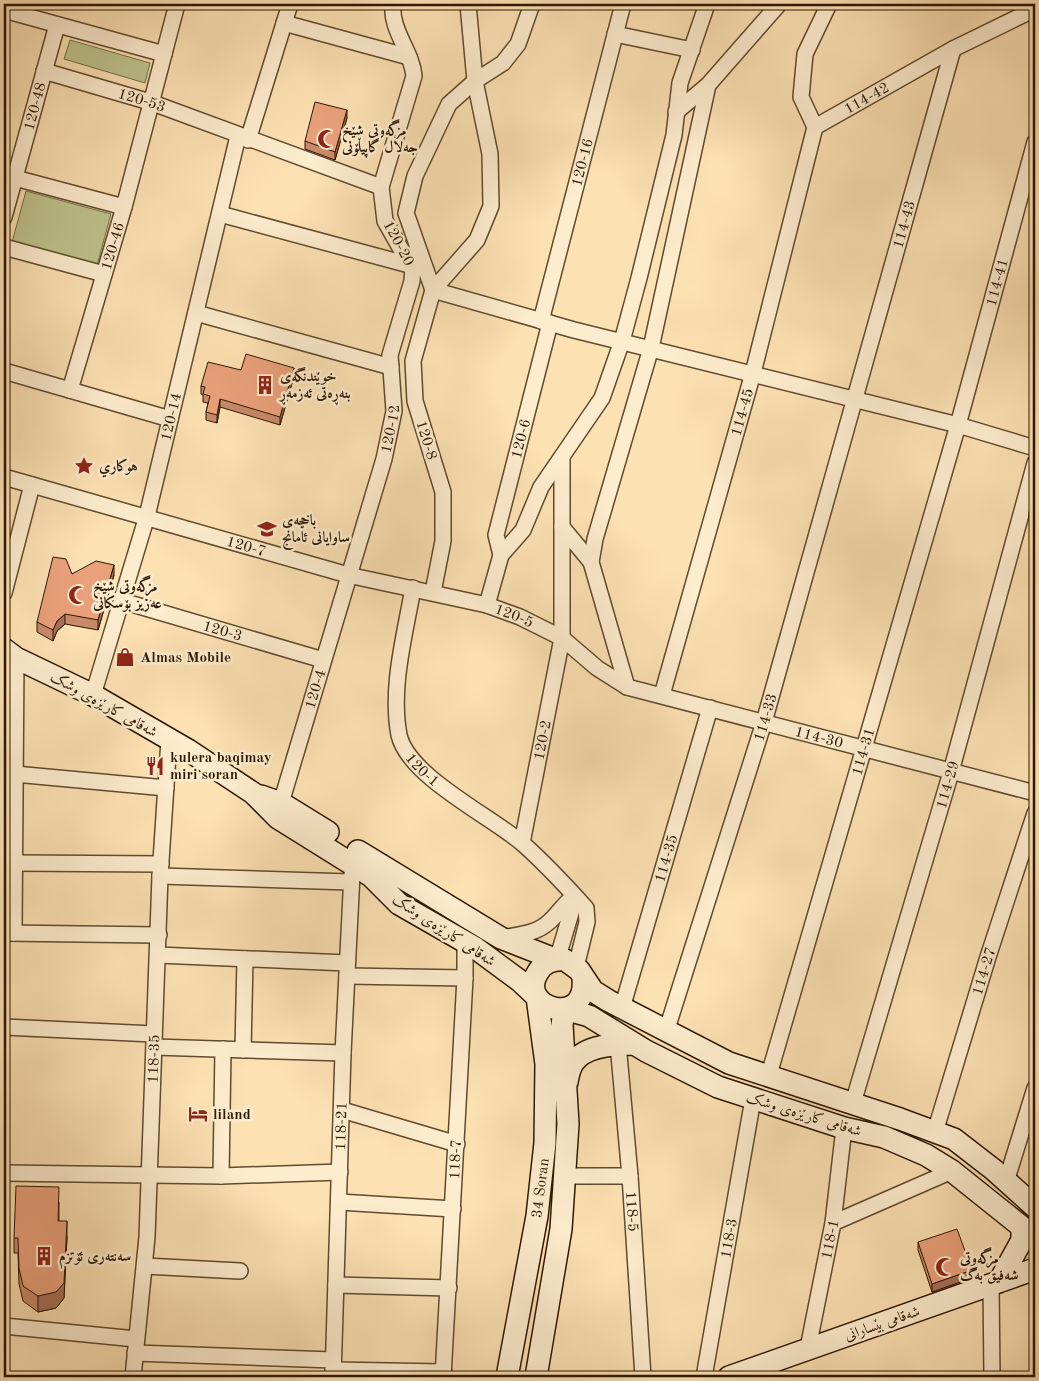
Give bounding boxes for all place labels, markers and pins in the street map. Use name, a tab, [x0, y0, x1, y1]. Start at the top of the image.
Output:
place label: مزگەوتی شێخ جەلال گاپیڵۆنی	[341, 119, 418, 158]
mosque icon: مزگەوتی شێخ جەلال گاپیڵۆنی	[316, 128, 338, 150]
place label: خوێندنگەی بنەڕەتی ئەزمەڕ	[278, 366, 351, 406]
building icon: خوێندنگەی بنەڕەتی ئەزمەڕ	[254, 374, 276, 396]
place icon: هوكاري	[73, 455, 95, 477]
place label: هوكاري	[99, 458, 138, 478]
place label: باخچەی ساوایانی ئامانج	[282, 513, 350, 550]
school or university icon: باخچەی ساوایانی ئامانج	[256, 518, 278, 540]
place label: مزگەوتی شێخ عەزیز بۆسکانی	[92, 575, 162, 612]
mosque icon: مزگەوتی شێخ عەزیز بۆسکانی	[67, 584, 89, 606]
shop icon: Almas Mobile	[114, 646, 136, 668]
place label: Almas Mobile	[140, 651, 231, 666]
place label: kulera baqimay miri soran	[170, 751, 272, 783]
restaurant icon: kulera baqimay miri soran	[144, 755, 166, 777]
hotel icon: liland	[187, 1103, 209, 1125]
place label: liland	[213, 1108, 251, 1123]
building icon: سەنتەری ئۆتزم	[33, 1245, 55, 1267]
place label: مزگەوتی شەفیق بەگ	[959, 1247, 1019, 1284]
place label: سەنتەری ئۆتزم	[59, 1250, 131, 1269]
mosque icon: مزگەوتی شەفیق بەگ	[934, 1256, 956, 1278]

